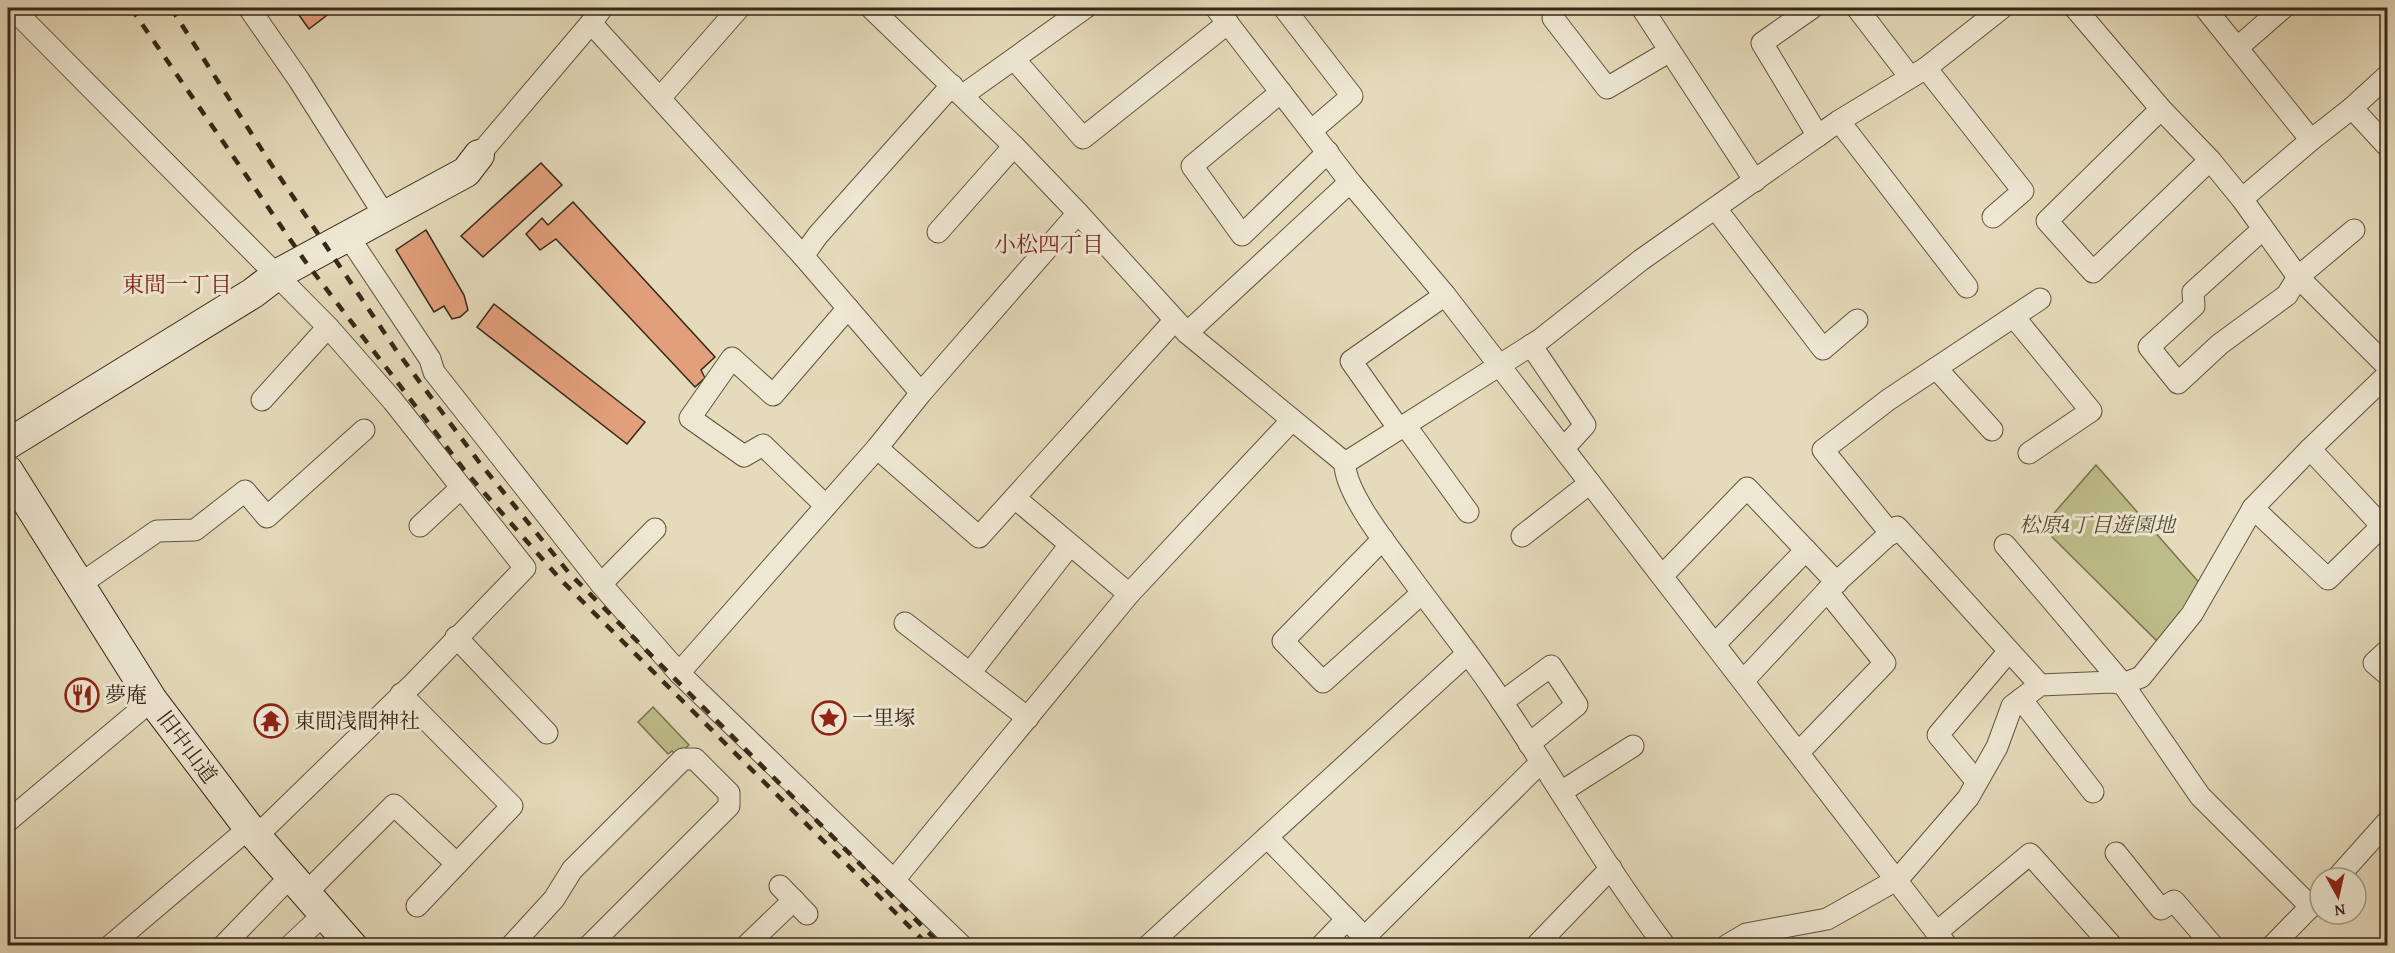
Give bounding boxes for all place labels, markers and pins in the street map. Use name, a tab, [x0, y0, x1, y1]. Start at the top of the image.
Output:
restaurant icon: 夢庵	[64, 677, 100, 713]
place label: 夢庵	[105, 679, 147, 710]
place icon: 一里塚	[811, 700, 847, 736]
place label: 一里塚	[852, 702, 915, 733]
temple icon: 東間浅間神社	[253, 703, 289, 739]
place label: 東間浅間神社	[294, 705, 420, 736]

